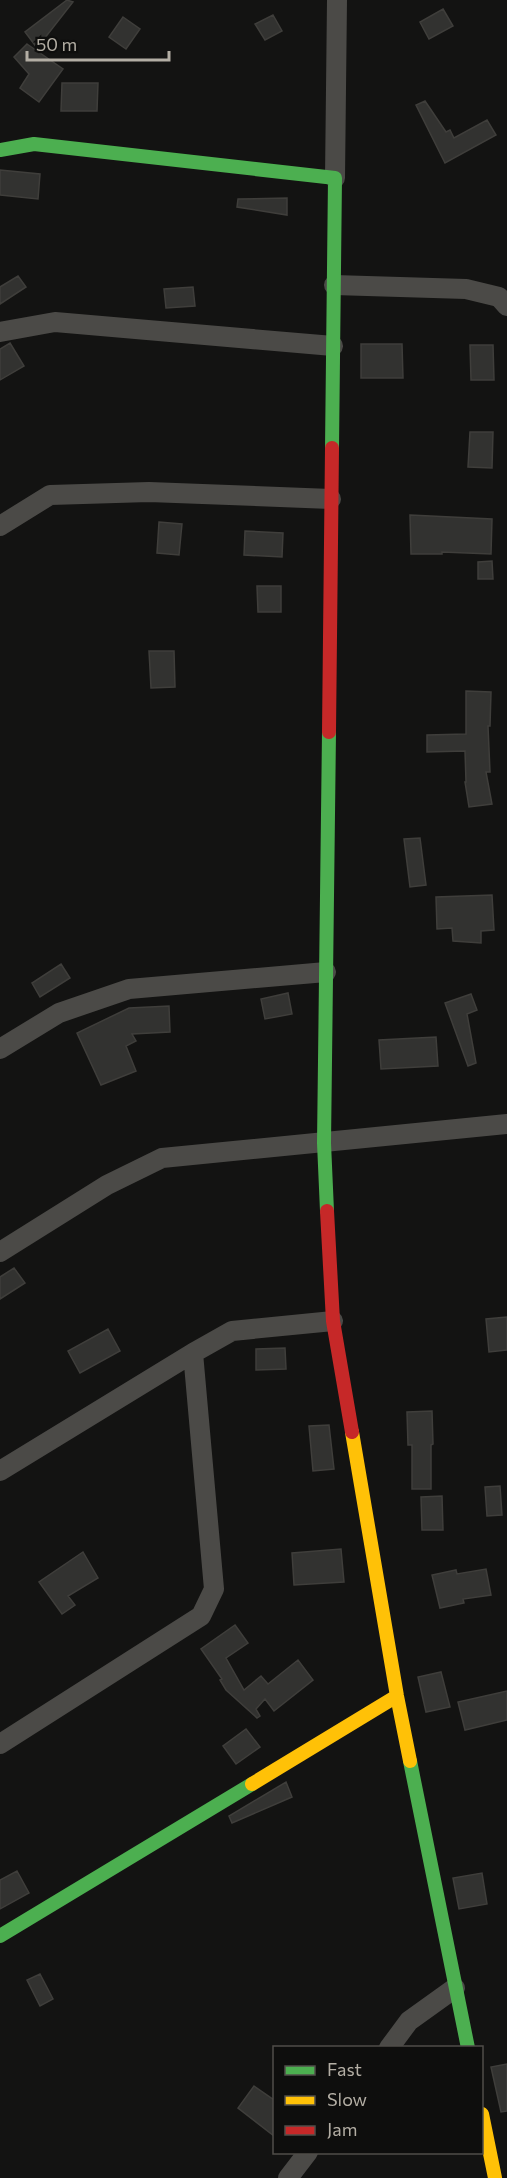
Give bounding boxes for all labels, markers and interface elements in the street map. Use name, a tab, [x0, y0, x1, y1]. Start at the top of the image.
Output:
scale bar	[27, 24, 170, 62]
text: 50 m	[36, 33, 77, 55]
legend	[273, 2046, 483, 2154]
text: Fast	[327, 2058, 362, 2080]
text: Slow	[327, 2088, 367, 2110]
text: Jam	[327, 2118, 357, 2140]

